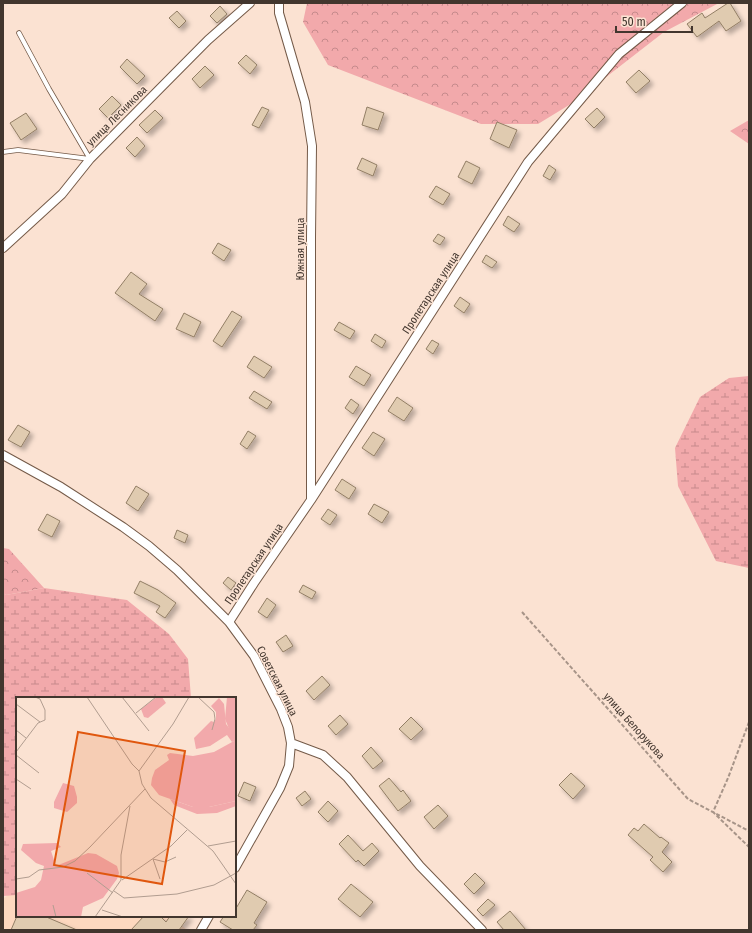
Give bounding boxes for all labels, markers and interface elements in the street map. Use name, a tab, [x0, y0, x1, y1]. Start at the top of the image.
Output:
scale bar	[616, 8, 692, 34]
text: 50 m	[622, 15, 646, 29]
street label: улица Лесникова	[84, 83, 150, 149]
street label: Южная улица	[294, 218, 307, 280]
street label: Пролетарская улица	[400, 250, 462, 336]
street label: Пролетарская улица	[222, 521, 286, 607]
street label: Советская улица	[254, 644, 300, 718]
street label: улица Белорукова	[601, 690, 667, 762]
inset map	[16, 697, 236, 917]

